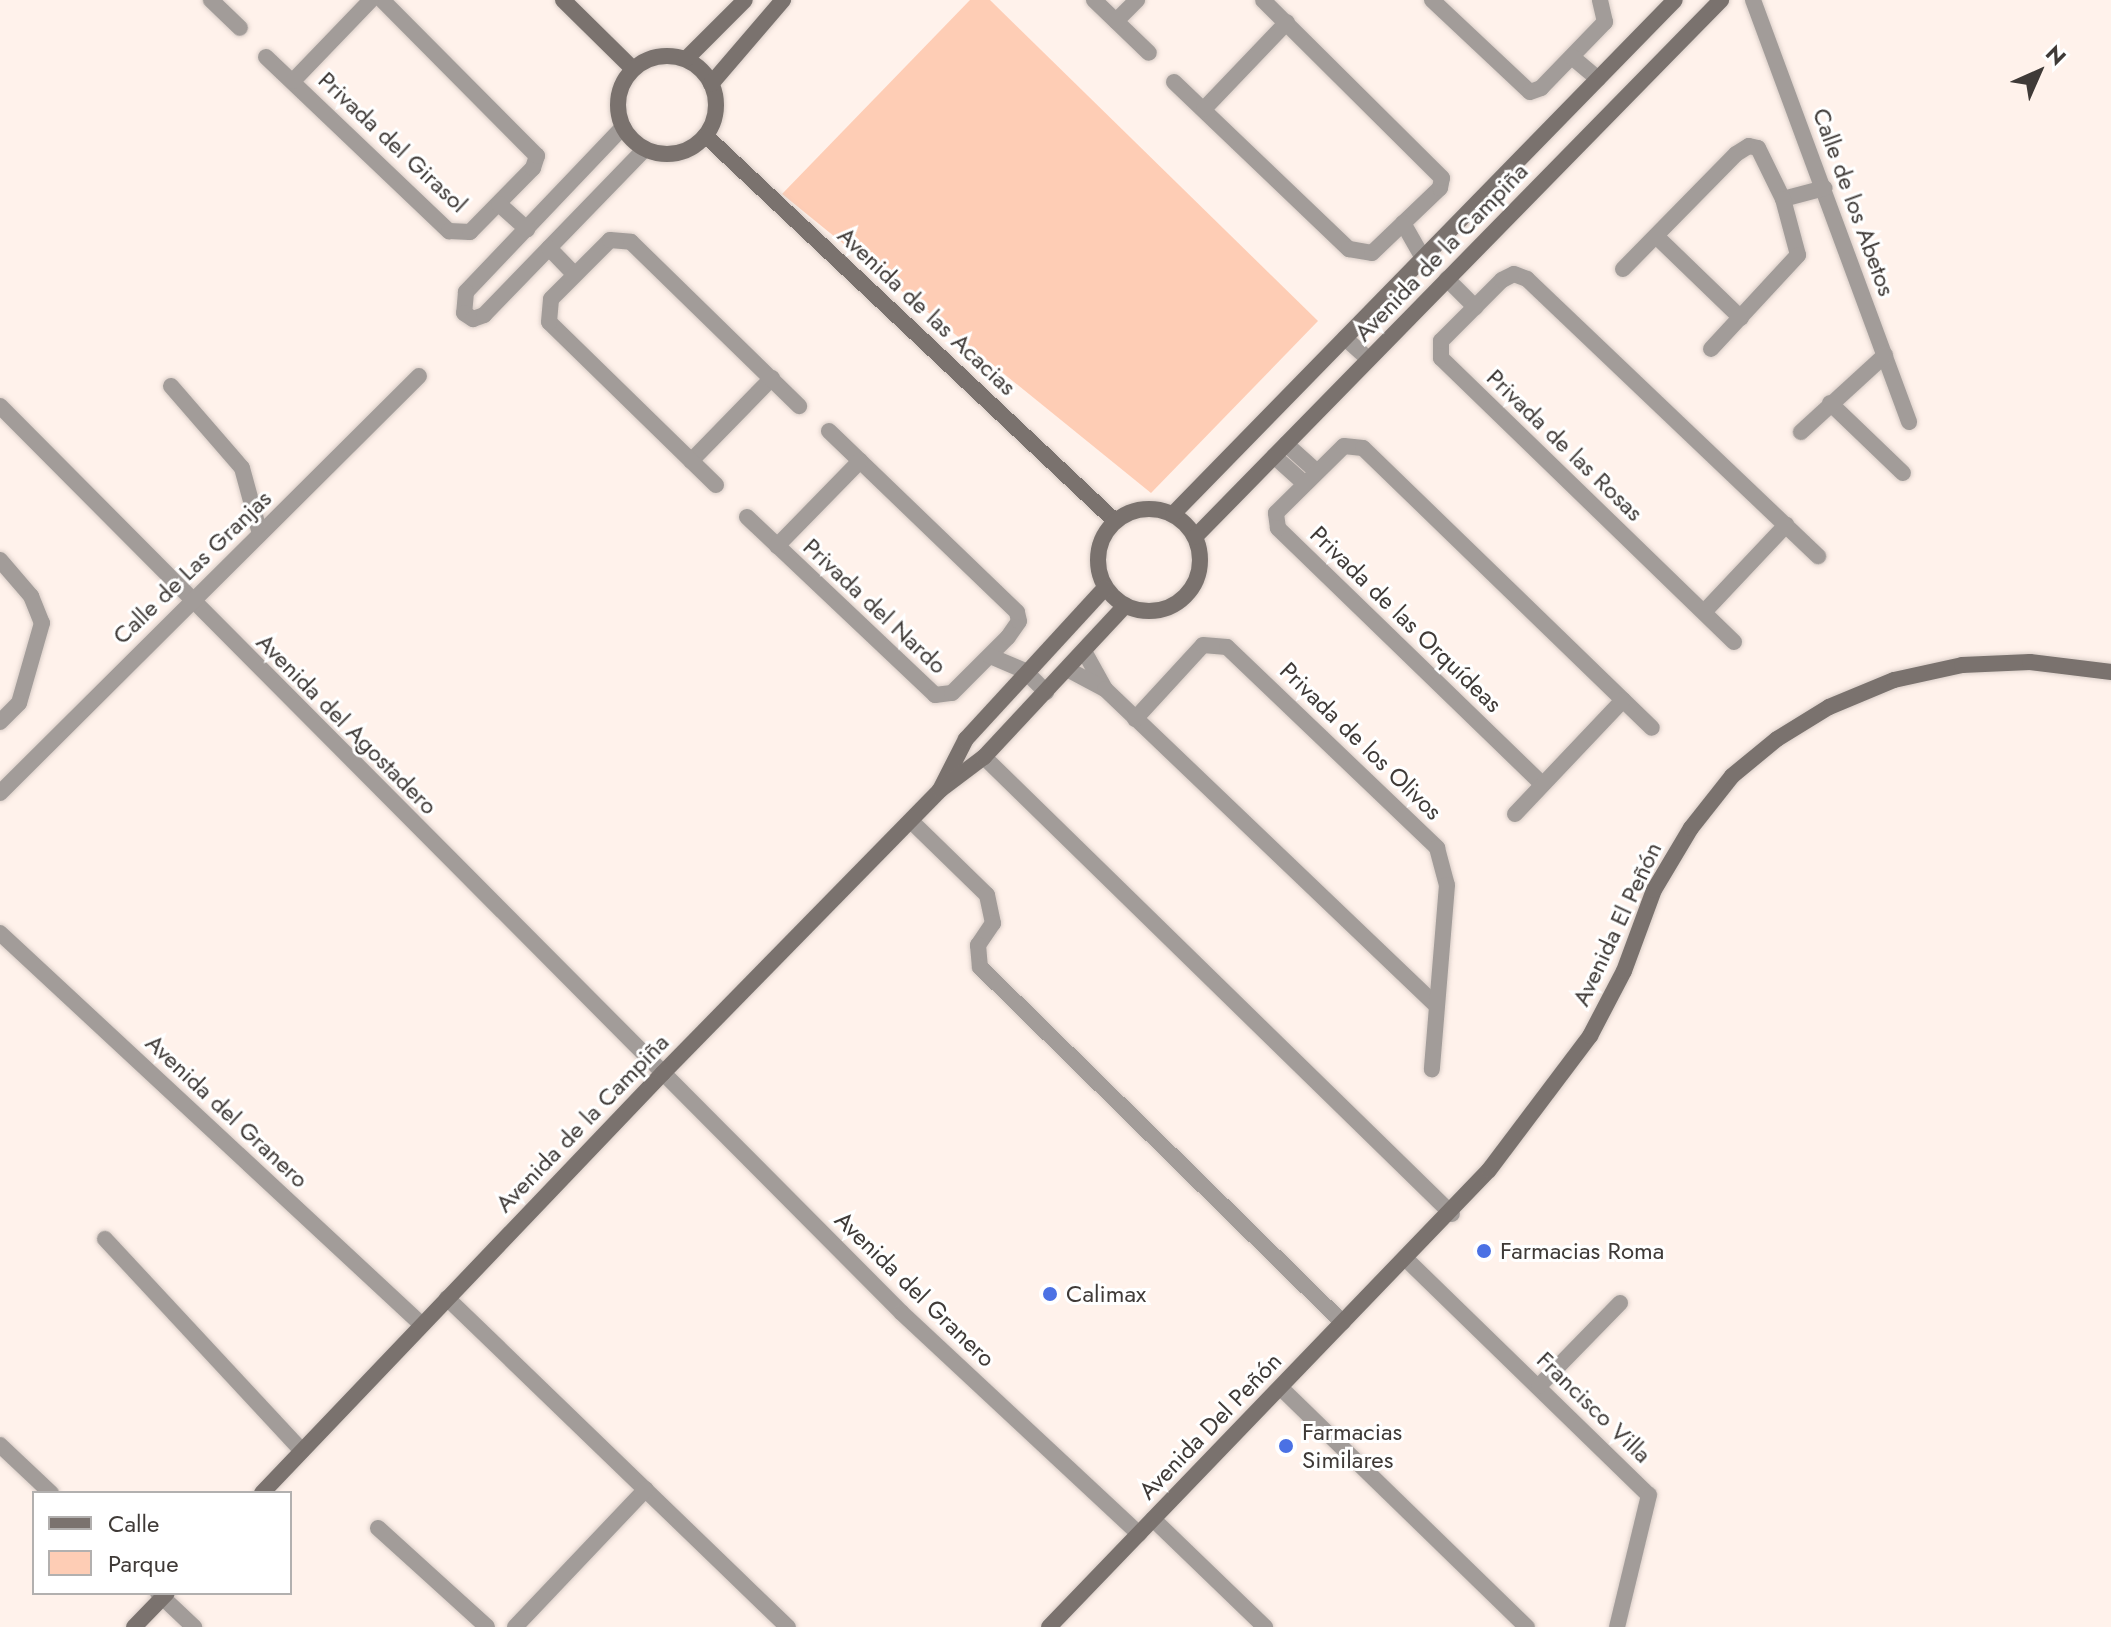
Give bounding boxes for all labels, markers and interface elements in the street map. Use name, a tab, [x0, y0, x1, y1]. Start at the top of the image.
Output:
north arrow	[1999, 32, 2079, 112]
text: N	[2038, 38, 2073, 73]
street label: Privada del Girasol	[312, 66, 474, 218]
street label: Calle de los Abetos	[1807, 104, 1901, 300]
street label: Avenida de la Campiña	[1348, 157, 1534, 347]
street label: Avenida de las Acacias	[832, 221, 1022, 401]
street label: Privada de las Rosas	[1481, 363, 1649, 527]
street label: Calle de Las Granjas	[107, 484, 277, 650]
street label: Privada de las Orquídeas	[1304, 520, 1508, 718]
street label: Privada del Nardo	[797, 532, 953, 680]
street label: Avenida del Agostadero	[251, 628, 443, 820]
street label: Privada de los Olivos	[1274, 656, 1448, 826]
street label: Avenida El Peñón	[1566, 837, 1668, 1011]
street label: Avenida del Granero	[140, 1028, 314, 1194]
street label: Avenida de la Campiña	[489, 1028, 675, 1218]
street label: Avenida del Granero	[829, 1205, 1001, 1373]
place label: Farmacias Roma	[1500, 1237, 1664, 1265]
marker: Farmacias Roma	[1475, 1242, 1493, 1260]
place label: Calimax	[1066, 1280, 1146, 1308]
marker: Calimax	[1041, 1285, 1059, 1303]
street label: Francisco Villa	[1531, 1345, 1657, 1469]
street label: Avenida Del Peñón	[1133, 1347, 1287, 1505]
place label: Farmacias Similares	[1302, 1418, 1402, 1474]
marker: Farmacias Similares	[1277, 1437, 1295, 1455]
legend	[32, 1491, 292, 1595]
text: Calle	[108, 1506, 159, 1541]
text: Parque	[108, 1546, 179, 1581]

